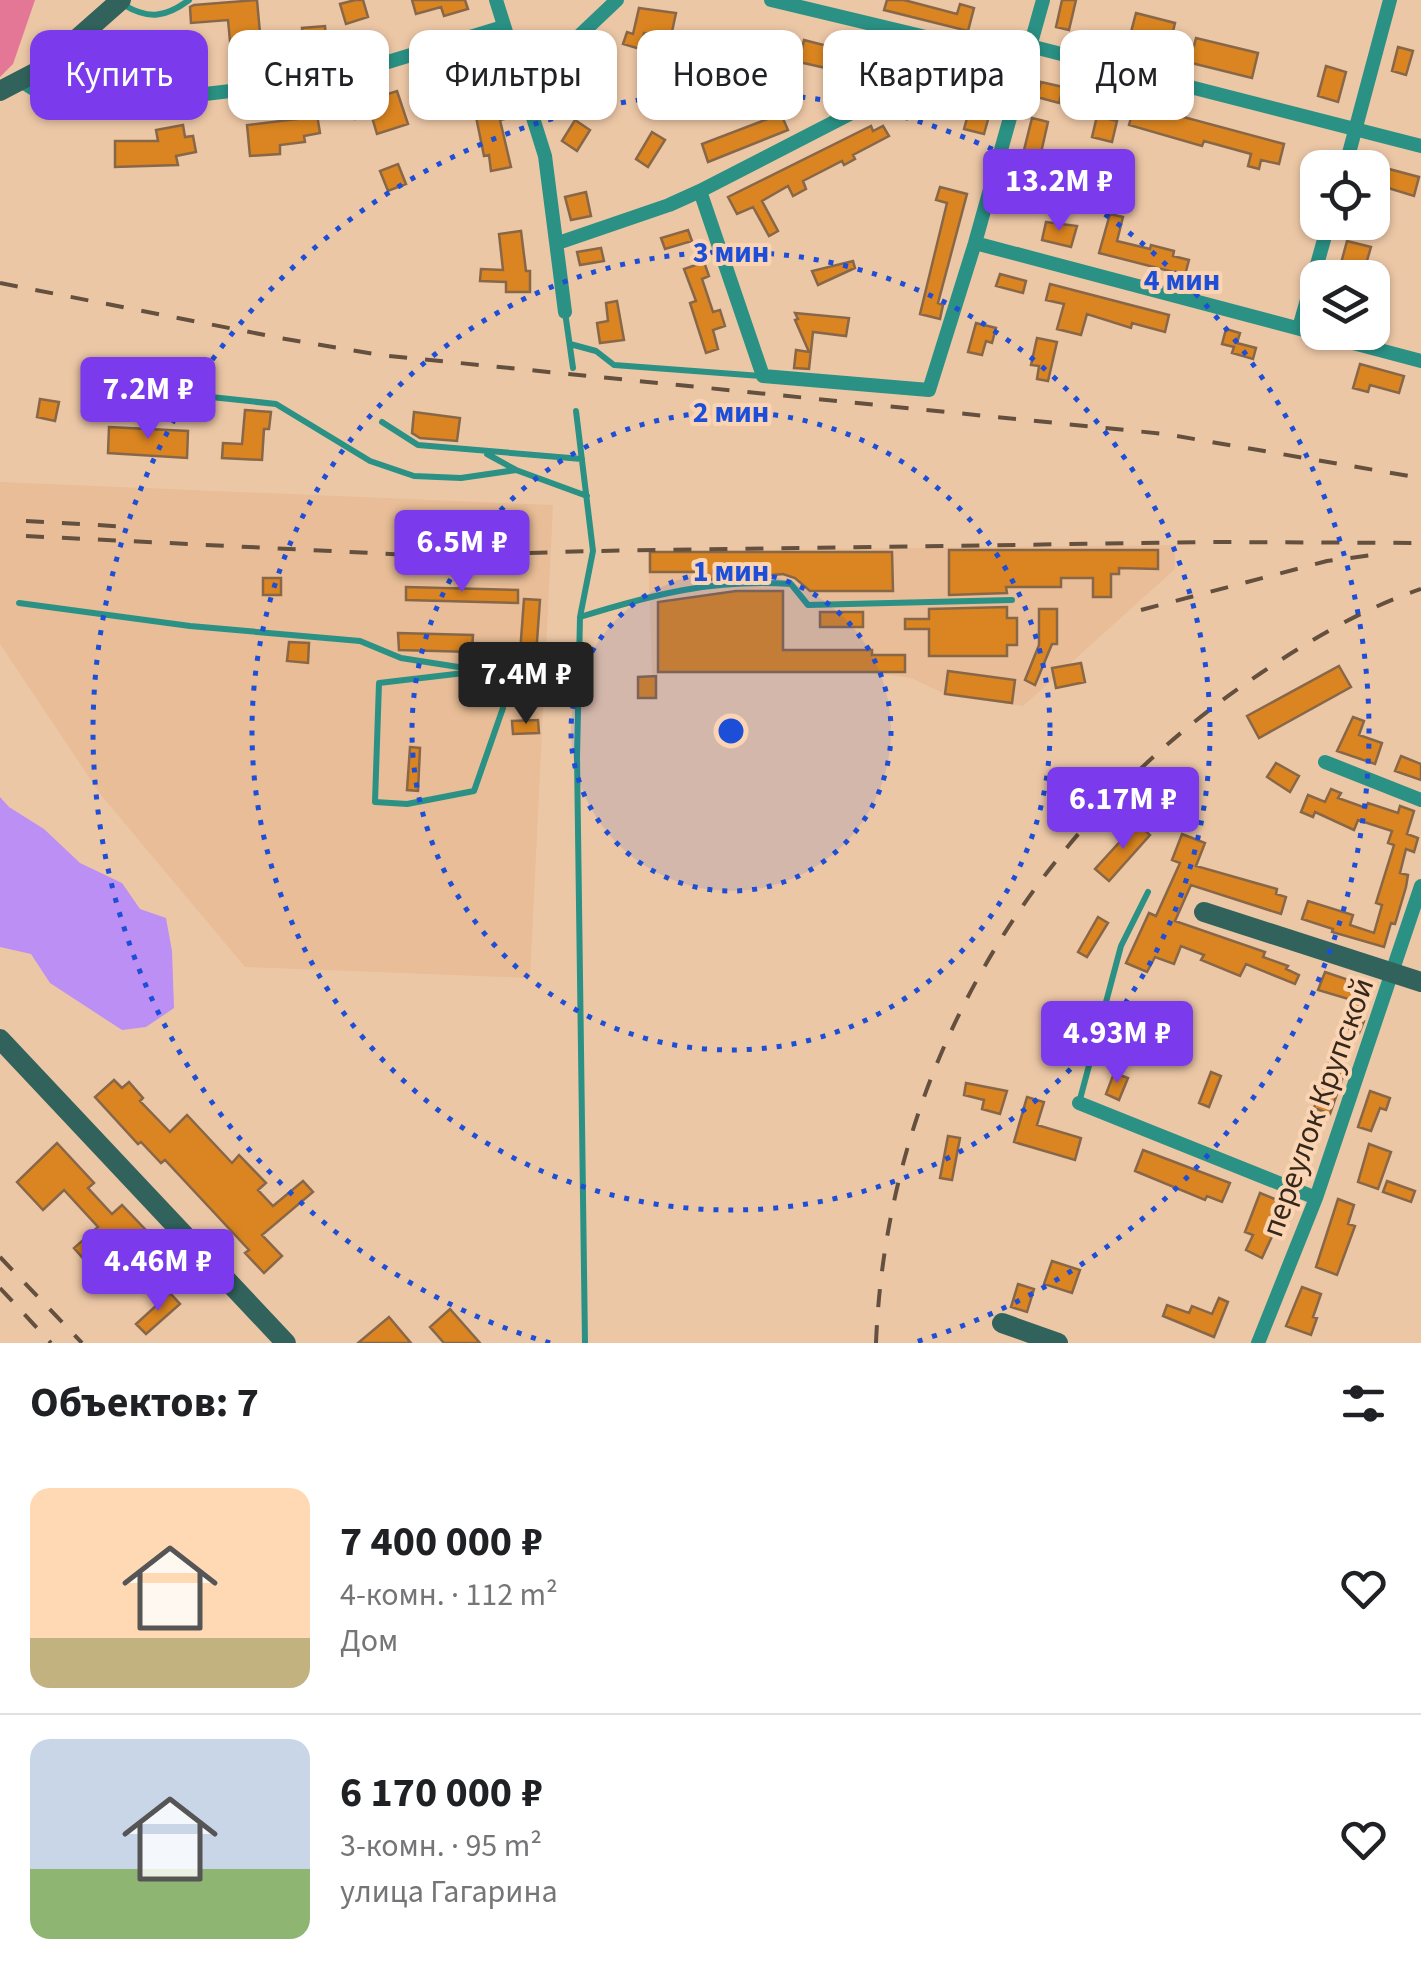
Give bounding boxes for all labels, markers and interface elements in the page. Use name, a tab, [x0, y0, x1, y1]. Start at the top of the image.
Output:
chip: Купить	[30, 30, 208, 120]
chip: Снять	[228, 30, 389, 120]
chip: Фильтры	[409, 30, 617, 120]
chip: Новое	[637, 30, 803, 120]
chip: Квартира	[823, 30, 1040, 120]
chip: Дом	[1060, 30, 1194, 120]
pin: 13.2M ₽	[967, 149, 1151, 234]
map controls	[1300, 150, 1390, 350]
button: locate	[1300, 150, 1390, 240]
text: 13.2M ₽	[1005, 158, 1113, 204]
text: 3 мин	[693, 231, 769, 274]
text: 4 мин	[1144, 259, 1220, 302]
button: layers	[1300, 260, 1390, 350]
pin: 7.2M ₽	[67, 357, 229, 442]
text: 7.2M ₽	[102, 366, 194, 412]
text: 2 мин	[693, 391, 769, 434]
pin: 6.5M ₽	[381, 510, 543, 595]
text: 6.5M ₽	[416, 519, 508, 565]
text: 1 мин	[693, 550, 769, 593]
pin: 7.4M ₽	[445, 642, 607, 727]
text: 7.4M ₽	[480, 651, 572, 697]
centre of rings	[713, 713, 749, 749]
pin: 6.17M ₽	[1031, 767, 1215, 852]
text: 6.17M ₽	[1069, 776, 1177, 822]
street label: переулок Крупской	[1250, 971, 1386, 1243]
pin: 4.93M ₽	[1025, 1001, 1209, 1086]
text: 4.93M ₽	[1063, 1010, 1171, 1056]
pin: 4.46M ₽	[66, 1229, 250, 1314]
text: 4.46M ₽	[104, 1238, 212, 1284]
text: Объектов: 7	[30, 1373, 259, 1433]
icon: filters	[1336, 1376, 1391, 1431]
text: 7 400 000 ₽	[340, 1512, 543, 1572]
icon: home	[110, 1528, 230, 1648]
icon: heart	[1336, 1561, 1391, 1616]
text: 4-комн. · 112 m²	[340, 1572, 558, 1618]
text: Дом	[340, 1618, 398, 1664]
text: 6 170 000 ₽	[340, 1763, 543, 1823]
icon: home	[110, 1779, 230, 1899]
icon: heart	[1336, 1812, 1391, 1867]
text: 3-комн. · 95 m²	[340, 1823, 542, 1869]
text: улица Гагарина	[340, 1869, 558, 1915]

